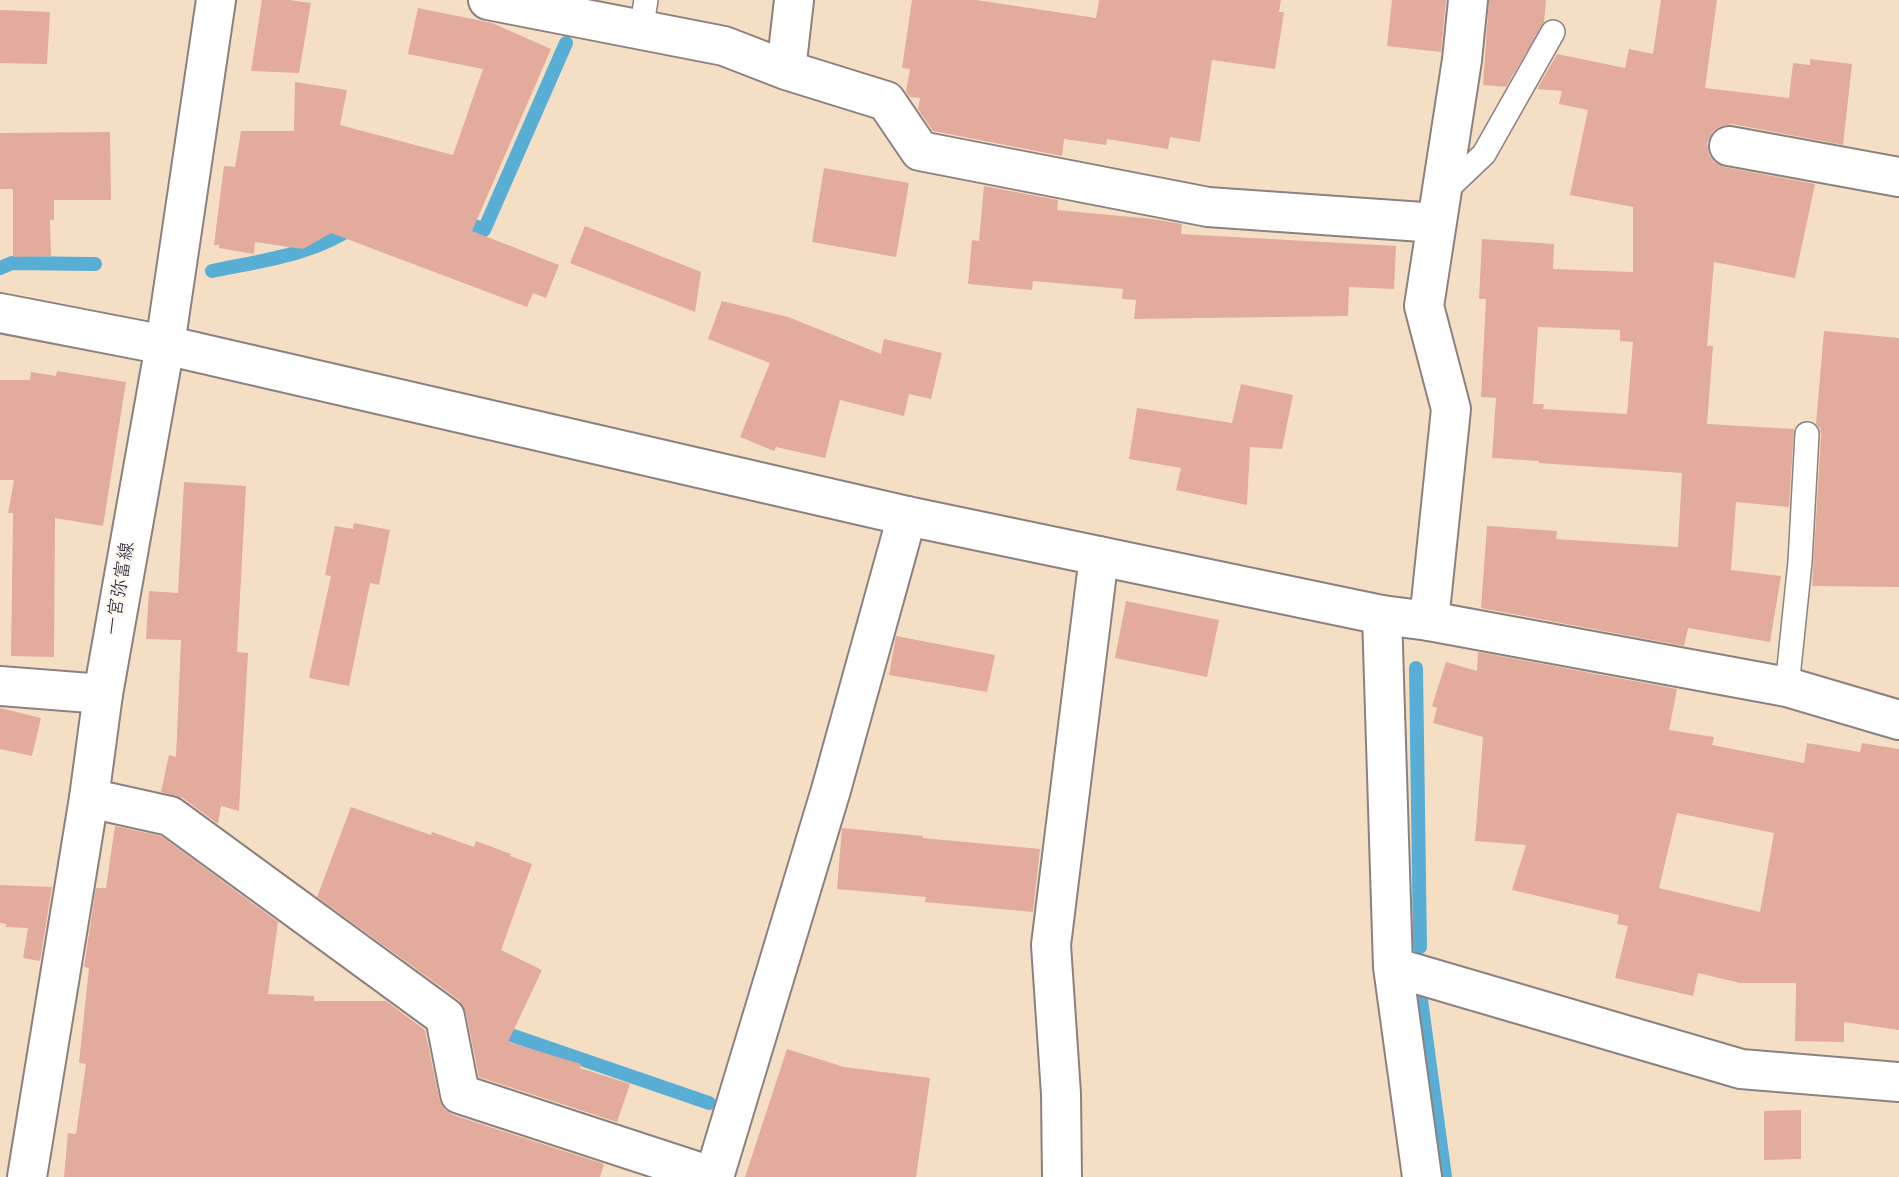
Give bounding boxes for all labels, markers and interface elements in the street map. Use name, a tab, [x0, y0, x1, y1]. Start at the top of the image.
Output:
street label: 一宮弥富線	[103, 540, 141, 638]

